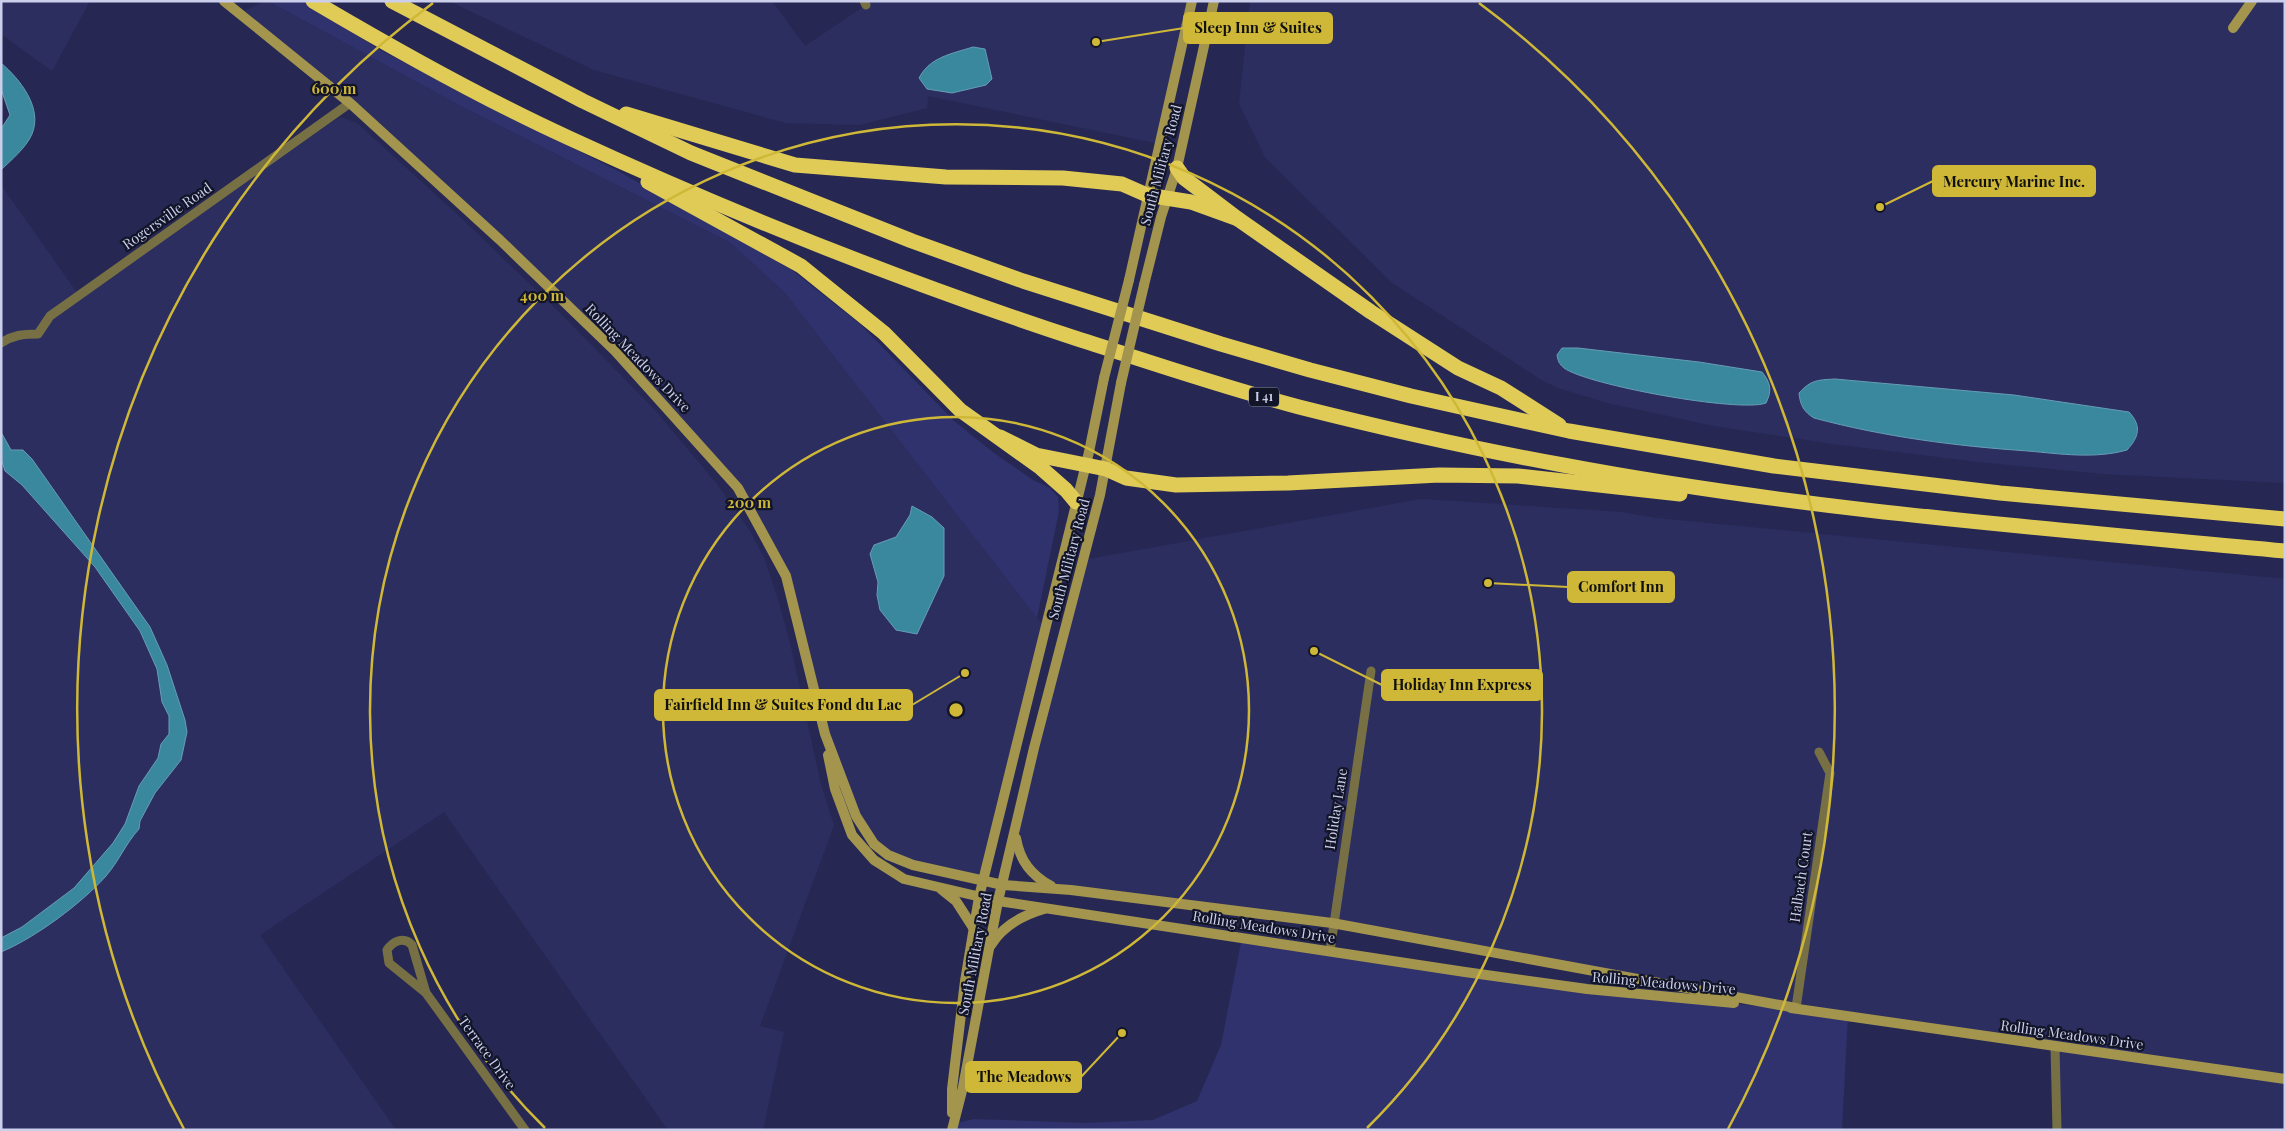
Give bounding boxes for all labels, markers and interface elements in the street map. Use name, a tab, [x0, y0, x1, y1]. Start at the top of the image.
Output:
callout: Sleep Inn & Suites	[1184, 13, 1332, 43]
text: Sleep Inn & Suites	[1194, 17, 1322, 37]
text: 600 m	[312, 78, 357, 98]
street label: South Military Road	[1135, 102, 1186, 228]
callout: Mercury Marine Inc.	[1933, 166, 2095, 196]
text: Mercury Marine Inc.	[1943, 171, 2085, 191]
street label: Rogersville Road	[118, 178, 215, 253]
text: 400 m	[520, 285, 565, 305]
street label: Rolling Meadows Drive	[581, 299, 695, 416]
road number: I 41	[1249, 388, 1279, 407]
text: 200 m	[727, 492, 772, 512]
street label: South Military Road	[1043, 496, 1094, 622]
callout: Comfort Inn	[1568, 572, 1674, 602]
text: Comfort Inn	[1578, 576, 1665, 596]
callout: Holiday Inn Express	[1382, 670, 1542, 700]
text: Holiday Inn Express	[1392, 674, 1532, 694]
callout: Fairfield Inn & Suites Fond du Lac	[655, 690, 912, 720]
text: Fairfield Inn & Suites Fond du Lac	[664, 694, 902, 714]
centre of rings	[947, 701, 965, 719]
street label: Holiday Lane	[1320, 767, 1351, 851]
street label: Halbach Court	[1785, 829, 1816, 924]
street label: South Military Road	[953, 891, 996, 1017]
street label: Rolling Meadows Drive	[1191, 906, 1337, 947]
street label: Rolling Meadows Drive	[1591, 967, 1737, 998]
street label: Terrace Drive	[454, 1012, 520, 1093]
street label: Rolling Meadows Drive	[1999, 1015, 2145, 1054]
callout: The Meadows	[966, 1062, 1081, 1092]
text: The Meadows	[977, 1066, 1072, 1086]

